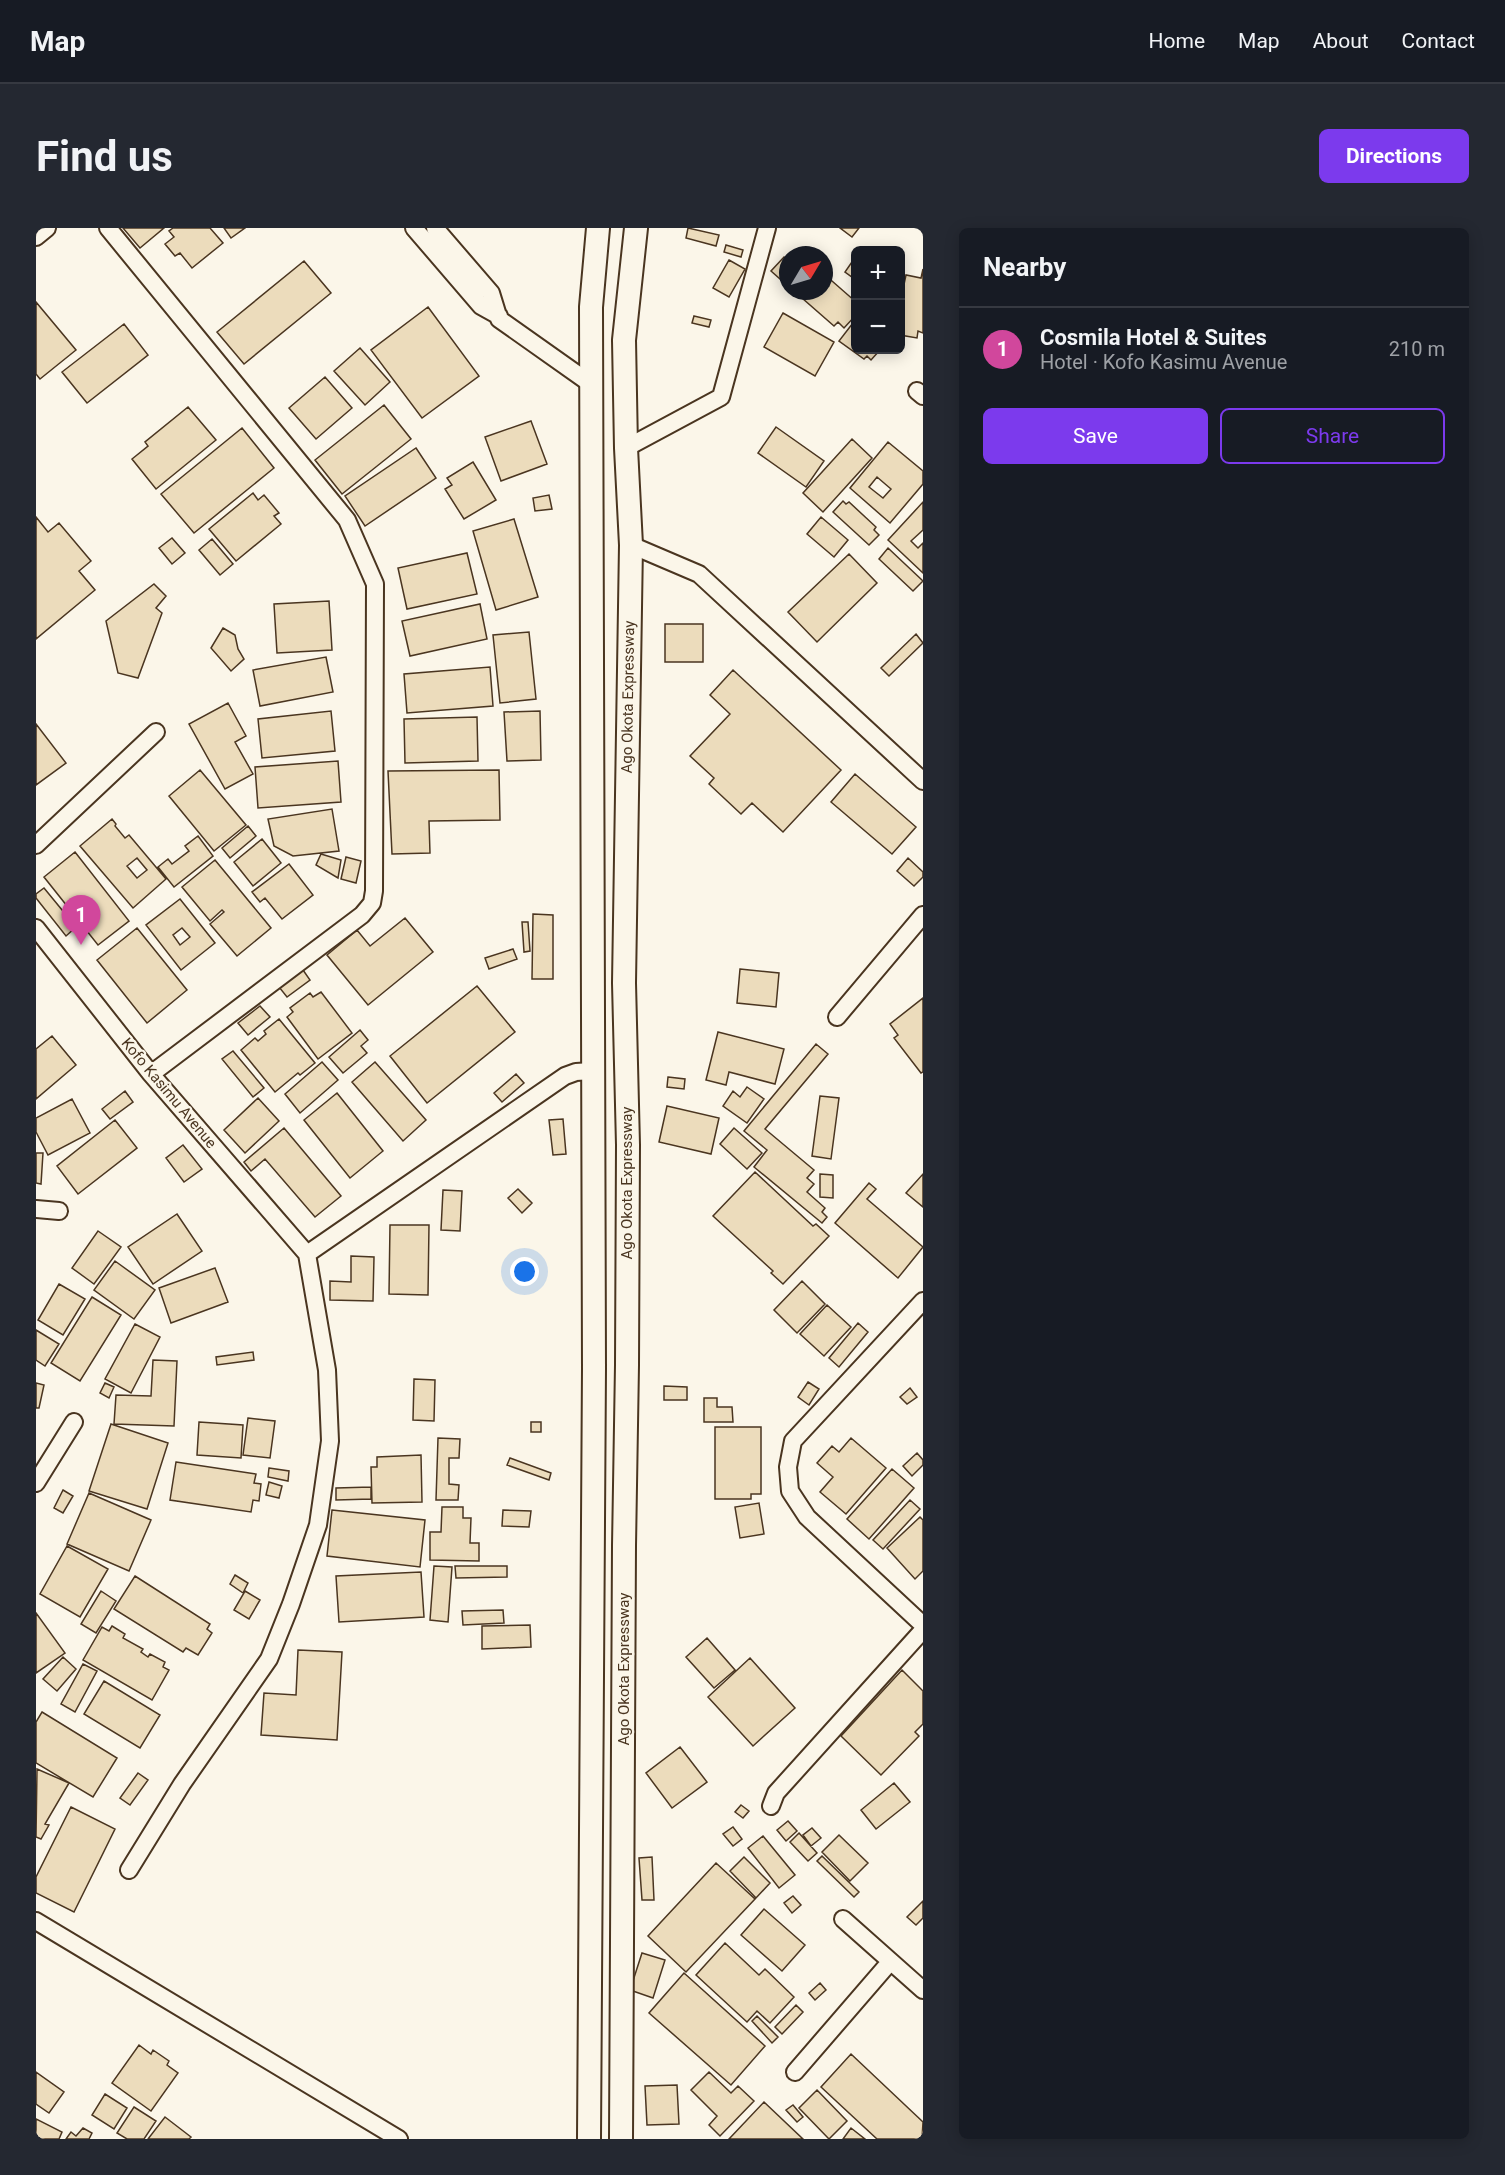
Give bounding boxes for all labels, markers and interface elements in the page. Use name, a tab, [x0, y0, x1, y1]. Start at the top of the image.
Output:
text: Map	[30, 25, 85, 58]
text: Home	[1149, 29, 1205, 53]
text: Map	[1238, 29, 1280, 53]
text: About	[1313, 29, 1369, 53]
text: Contact	[1402, 29, 1475, 53]
button: Directions	[1319, 129, 1469, 183]
text: Find us	[36, 132, 173, 181]
north arrow	[779, 246, 833, 300]
map controls	[851, 246, 905, 354]
button: +	[851, 246, 905, 300]
text: Nearby	[983, 252, 1066, 282]
button: −	[851, 300, 905, 354]
text: Cosmila Hotel & Suites	[1040, 325, 1267, 350]
text: 1	[997, 337, 1008, 361]
text: 210 m	[1389, 337, 1445, 361]
text: Hotel · Kofo Kasimu Avenue	[1040, 350, 1287, 374]
button: Save	[983, 408, 1208, 464]
button: Share	[1220, 408, 1445, 464]
street label: Ago Okota Expressway	[618, 620, 638, 774]
pin: 1	[62, 896, 100, 945]
street label: Kofo Kasimu Avenue	[118, 1034, 220, 1152]
street label: Ago Okota Expressway	[618, 1107, 636, 1259]
your location	[510, 1257, 539, 1286]
street label: Ago Okota Expressway	[615, 1593, 633, 1745]

